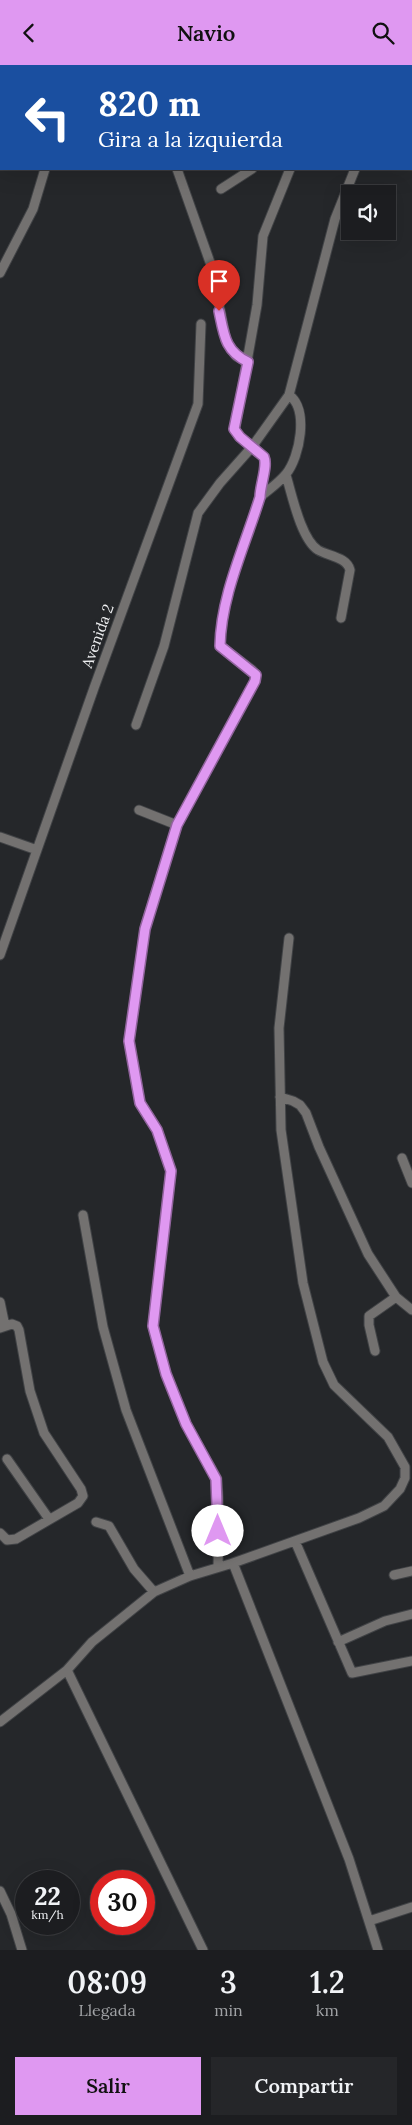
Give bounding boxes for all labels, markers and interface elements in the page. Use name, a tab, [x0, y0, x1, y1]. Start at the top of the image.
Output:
icon: back	[15, 19, 43, 47]
text: Navio	[177, 19, 235, 47]
icon: search	[369, 19, 397, 47]
text: 820 m	[98, 81, 200, 126]
icon: left	[15, 85, 80, 150]
text: Gira a la izquierda	[98, 125, 283, 153]
map controls	[341, 185, 396, 240]
button: sound	[341, 185, 396, 240]
pin	[198, 260, 240, 311]
icon: arrive	[205, 267, 233, 295]
street label: Avenida 2	[77, 601, 118, 671]
position arrow	[191, 1504, 243, 1556]
speed limit sign: 30	[90, 1870, 155, 1935]
text: 22	[34, 1880, 61, 1912]
text: km/h	[31, 1907, 64, 1922]
text: 08:09	[67, 1963, 147, 2001]
text: 3	[220, 1963, 237, 2001]
text: 1.2	[310, 1963, 345, 2001]
text: Llegada	[78, 2000, 136, 2020]
text: min	[214, 2000, 243, 2020]
text: km	[316, 2000, 339, 2020]
button: Salir	[15, 2057, 201, 2115]
button: Compartir	[211, 2057, 397, 2115]

